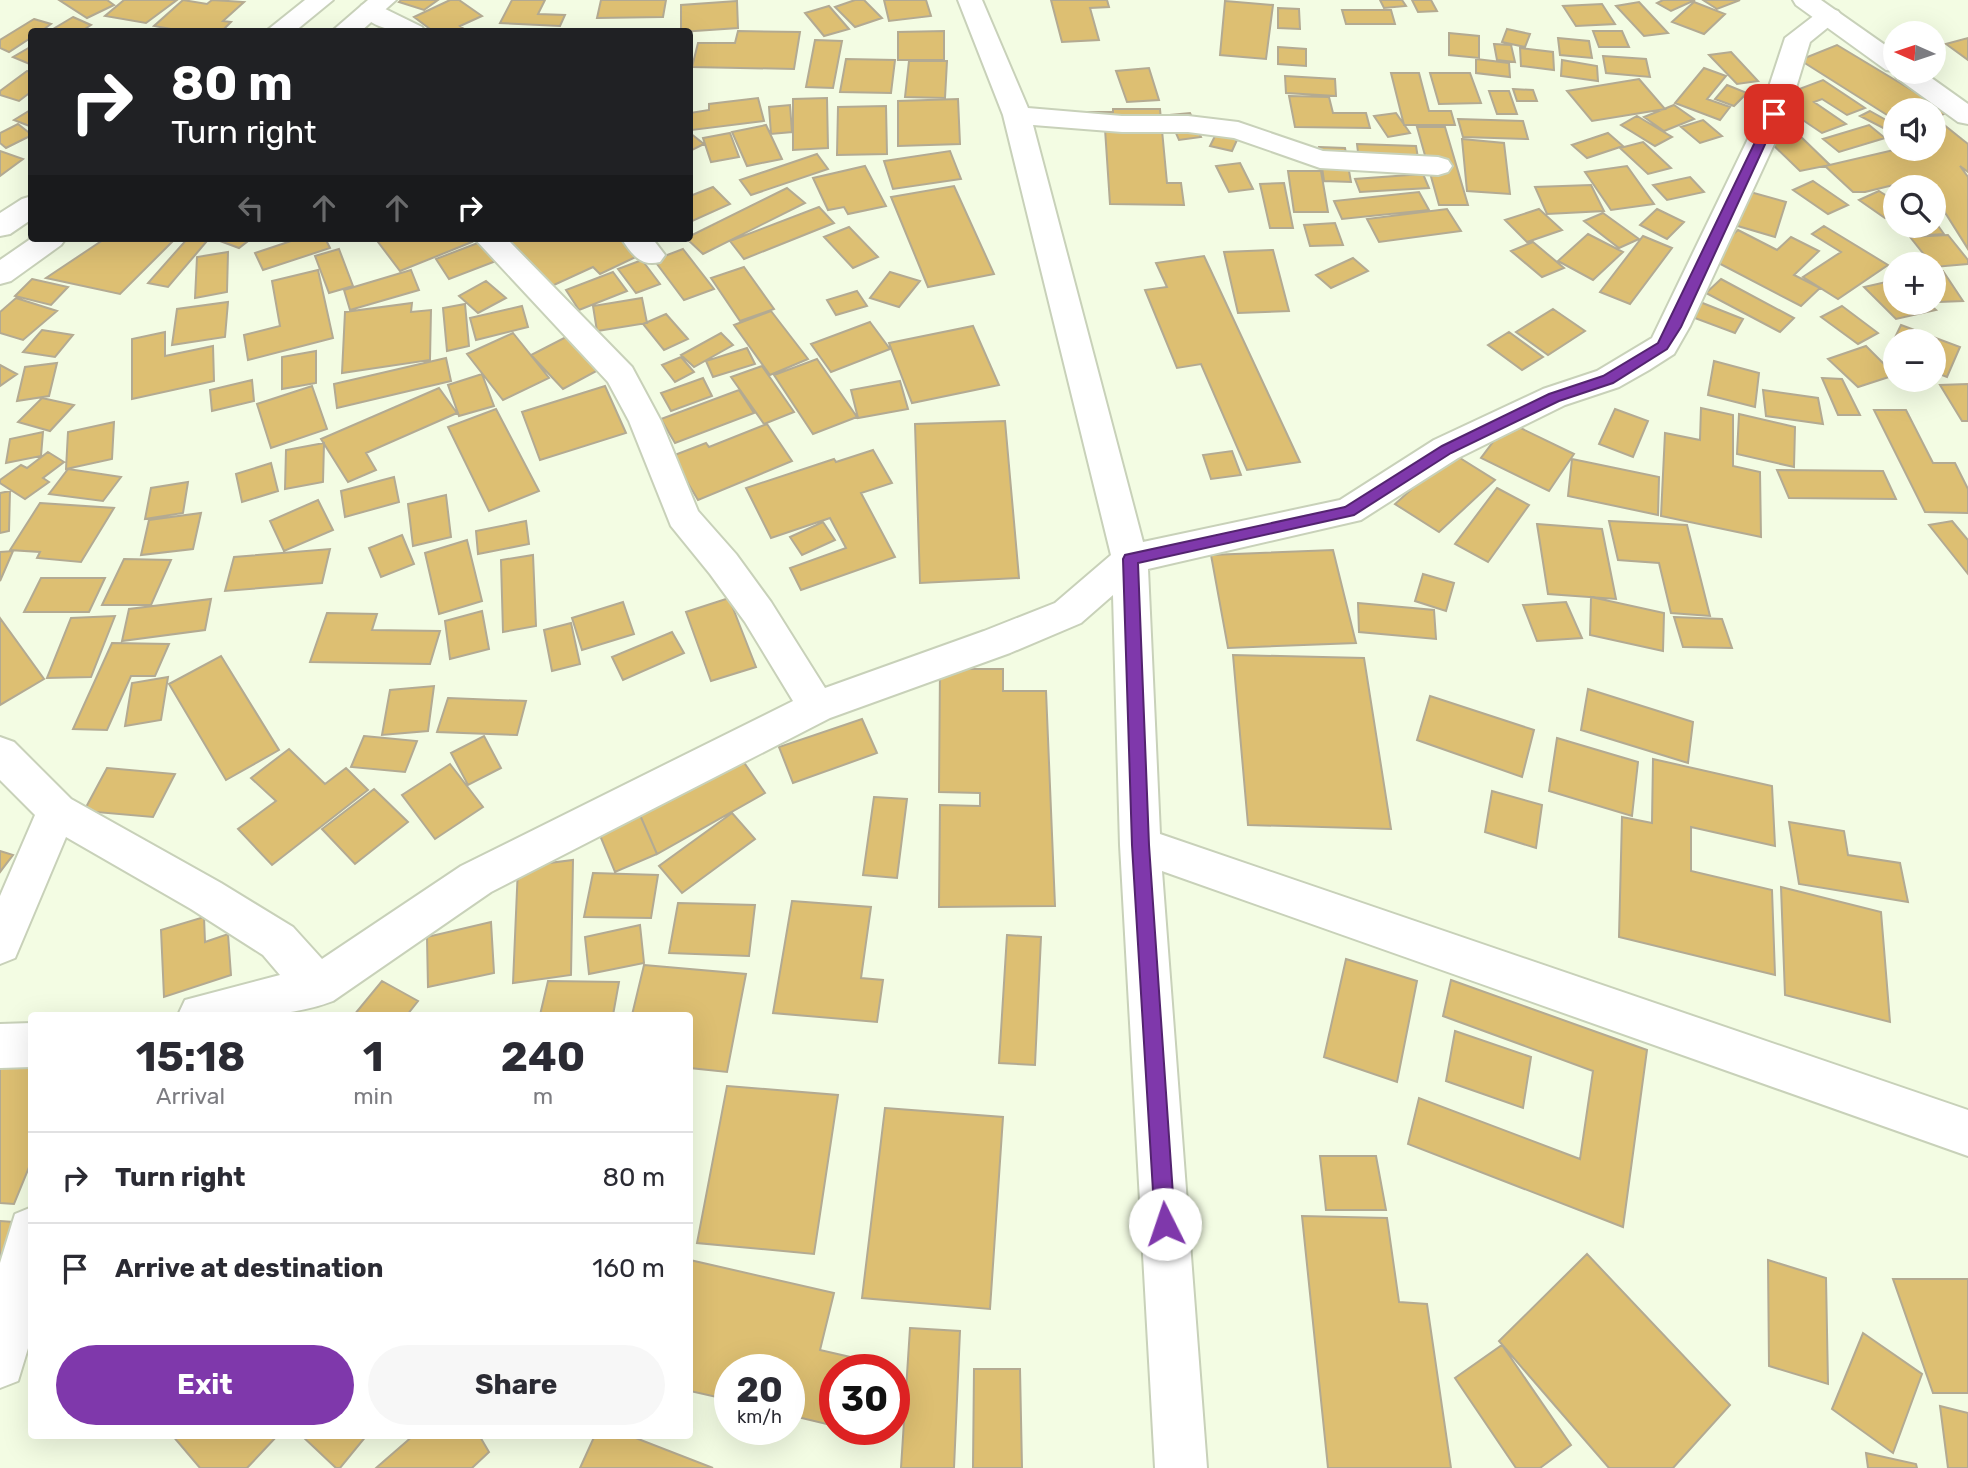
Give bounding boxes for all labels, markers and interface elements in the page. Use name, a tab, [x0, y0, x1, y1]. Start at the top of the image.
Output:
north arrow	[1883, 21, 1946, 84]
map controls	[1883, 21, 1946, 392]
text: 80 m	[171, 54, 293, 112]
icon: right	[56, 56, 147, 147]
pin	[1744, 84, 1804, 144]
icon: arrive	[1755, 95, 1793, 133]
button: sound	[1883, 98, 1946, 161]
text: Turn right	[171, 113, 316, 151]
button: search	[1883, 175, 1946, 238]
icon: left	[232, 189, 270, 227]
icon: ahead	[305, 189, 343, 227]
icon: ahead	[378, 189, 416, 227]
icon: right	[451, 189, 489, 227]
button: +	[1883, 252, 1946, 315]
button: −	[1883, 329, 1946, 392]
text: 15:18	[136, 1032, 245, 1082]
text: 1	[363, 1032, 384, 1082]
text: 240	[501, 1032, 585, 1082]
text: Arrival	[156, 1082, 225, 1110]
text: min	[353, 1082, 393, 1110]
text: m	[533, 1082, 553, 1110]
icon: right	[56, 1159, 94, 1197]
text: Turn right	[115, 1162, 245, 1193]
text: 80 m	[602, 1162, 665, 1193]
position arrow	[1128, 1187, 1202, 1261]
icon: arrive	[56, 1250, 94, 1288]
text: Arrive at destination	[115, 1253, 383, 1284]
text: 160 m	[592, 1253, 665, 1284]
button: Exit	[56, 1345, 354, 1425]
button: Share	[368, 1345, 665, 1425]
speed limit sign: 30	[819, 1354, 910, 1445]
text: 20	[736, 1369, 783, 1411]
text: km/h	[737, 1406, 782, 1428]

